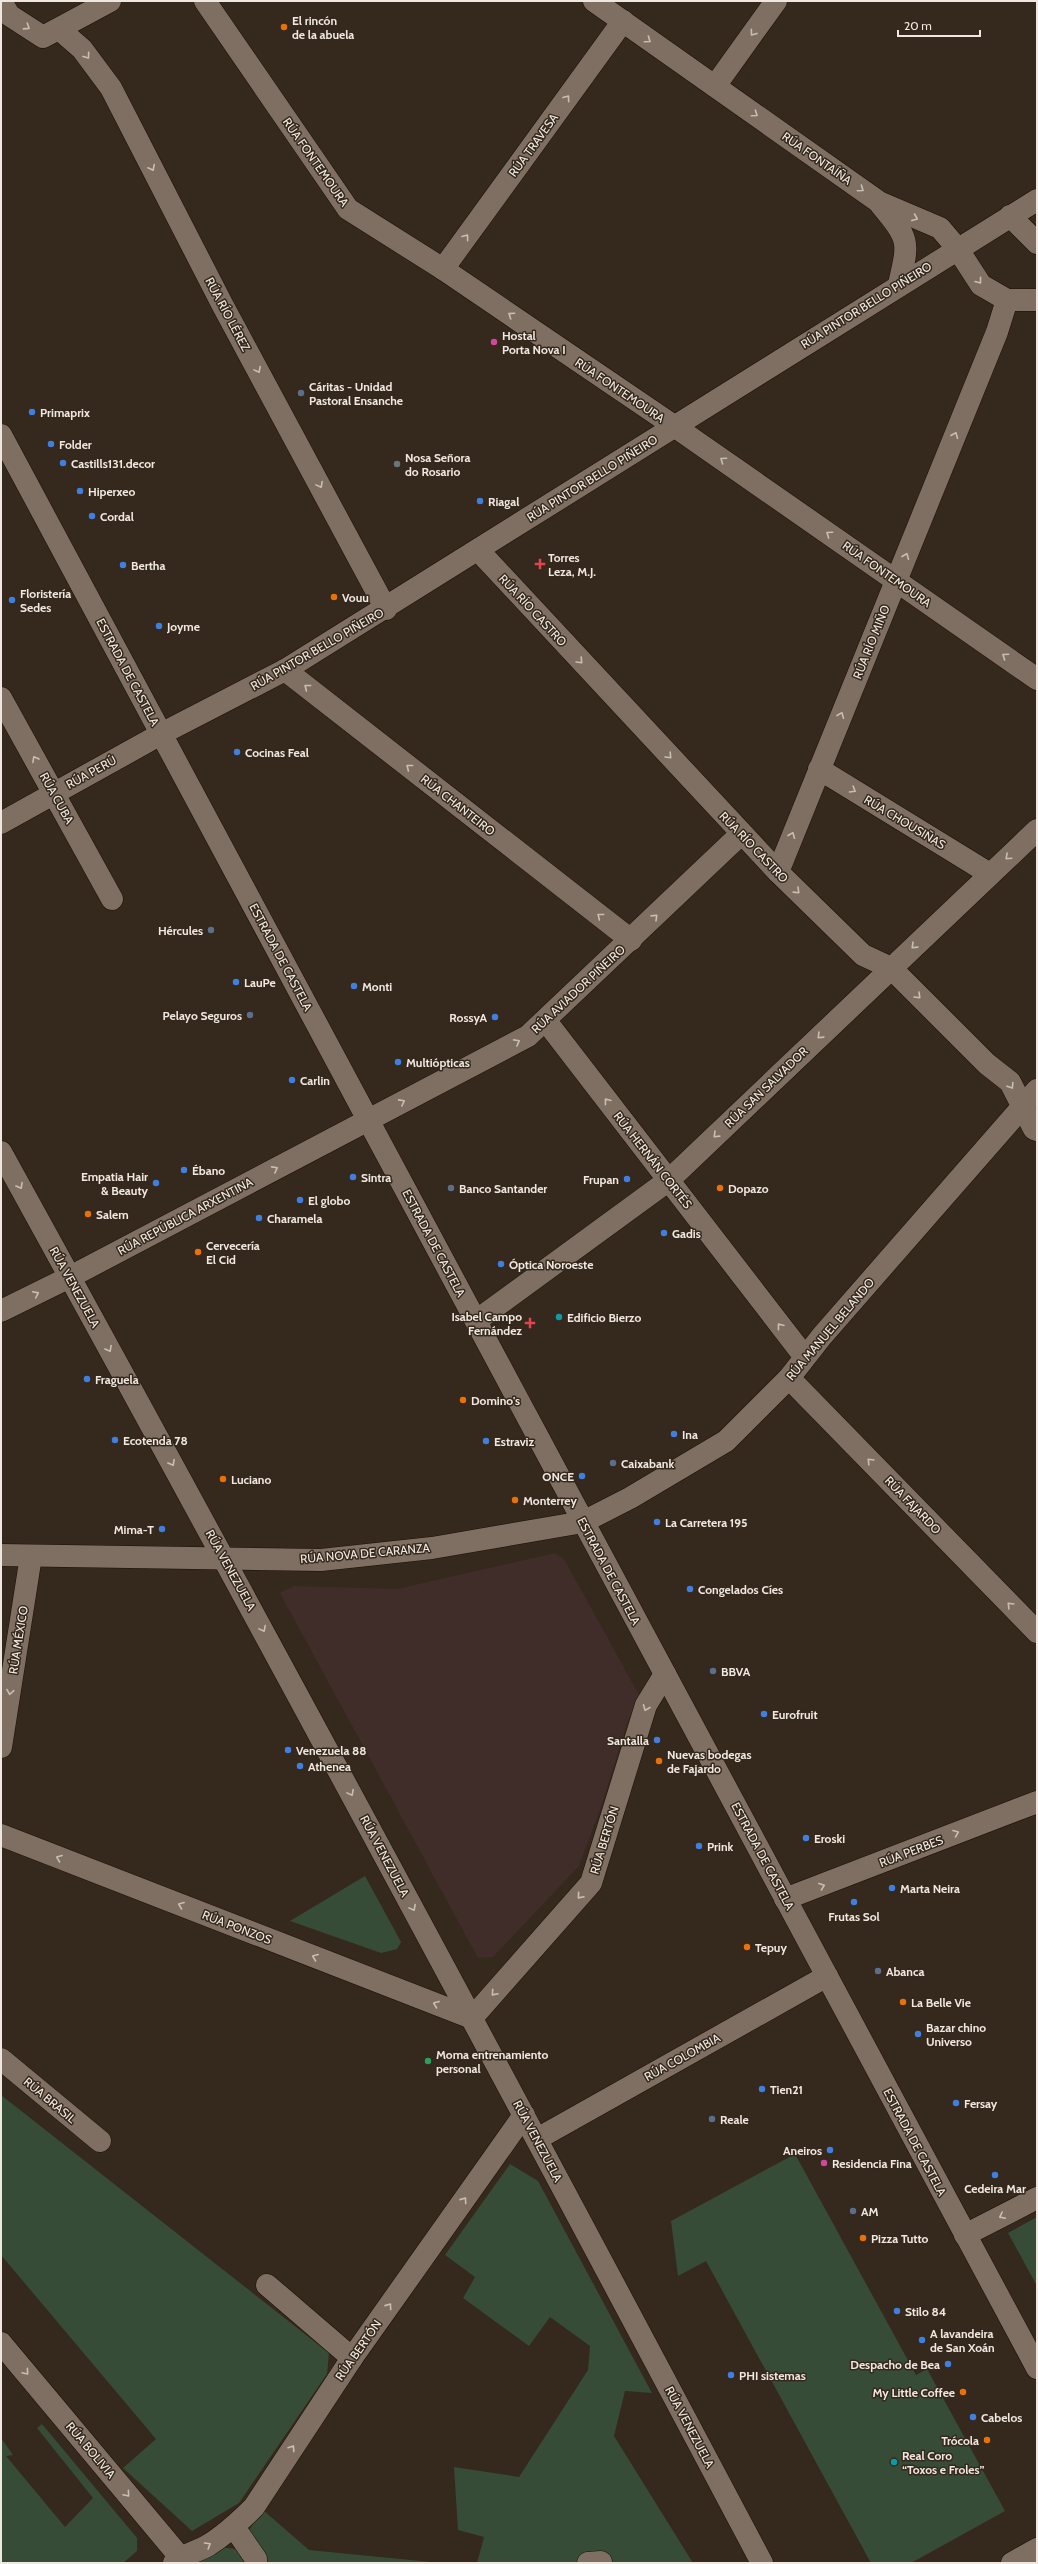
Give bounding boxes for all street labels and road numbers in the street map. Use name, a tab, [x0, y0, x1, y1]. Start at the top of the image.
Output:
street label: RÚA TRAVESA	[505, 110, 561, 180]
street label: RÚA FONTEMOURA	[280, 115, 353, 210]
street label: RÚA FONTAÍÑA	[779, 128, 855, 188]
street label: RÚA PINTOR BELLO PIÑEIRO	[798, 258, 934, 352]
street label: RÚA RÍO LÉREZ	[202, 275, 254, 354]
street label: RÚA FONTEMOURA	[572, 354, 668, 426]
street label: RÚA PINTOR BELLO PIÑEIRO	[524, 431, 660, 525]
street label: RÚA FONTEMOURA	[840, 538, 935, 611]
street label: RÚA RÍO CASTRO	[496, 571, 570, 649]
street label: RÚA RÍO MIÑO	[849, 603, 893, 681]
street label: RÚA PINTOR BELLO PIÑEIRO	[248, 605, 386, 693]
street label: ESTRADA DE CASTELA	[93, 616, 163, 729]
street label: RÚA PERÚ	[63, 752, 119, 792]
street label: RÚA CUBA	[37, 770, 78, 827]
street label: RÚA CHANTEIRO	[418, 771, 498, 839]
street label: RÚA CHOUSIÑAS	[861, 792, 949, 852]
street label: RÚA RÍO CASTRO	[716, 808, 792, 886]
street label: ESTRADA DE CASTELA	[246, 901, 316, 1014]
street label: RÚA AVIADOR PIÑEIRO	[528, 942, 628, 1036]
street label: RÚA SAN SALVADOR	[721, 1043, 811, 1131]
street label: RÚA HERNÁN CORTÉS	[611, 1109, 695, 1211]
street label: RÚA REPÚBLICA ARXENTINA	[115, 1174, 256, 1258]
street label: ESTRADA DE CASTELA	[399, 1187, 469, 1300]
street label: RÚA VENEZUELA	[47, 1244, 104, 1331]
street label: RÚA MANUEL BELANDO	[783, 1275, 877, 1383]
street label: RÚA FAJARDO	[882, 1473, 944, 1537]
street label: ESTRADA DE CASTELA	[574, 1515, 644, 1628]
street label: RÚA VENEZUELA	[203, 1527, 260, 1614]
street label: RÚA NOVA DE CARANZA	[300, 1540, 431, 1566]
street label: RÚA MÉXICO	[5, 1605, 31, 1675]
street label: ESTRADA DE CASTELA	[728, 1800, 798, 1913]
street label: RÚA BERTÓN	[587, 1804, 621, 1876]
street label: RÚA VENEZUELA	[357, 1813, 413, 1900]
street label: RÚA PERBES	[877, 1832, 945, 1870]
street label: RÚA PONZOS	[200, 1907, 274, 1947]
street label: RÚA COLOMBIA	[641, 2030, 723, 2084]
street label: RÚA BRASIL	[21, 2074, 79, 2126]
street label: ESTRADA DE CASTELA	[880, 2086, 950, 2199]
street label: RÚA VENEZUELA	[510, 2098, 566, 2185]
street label: RÚA BERTÓN	[332, 2317, 384, 2383]
street label: RÚA VENEZUELA	[662, 2384, 718, 2471]
street label: RÚA BOLIVIA	[63, 2419, 119, 2482]

